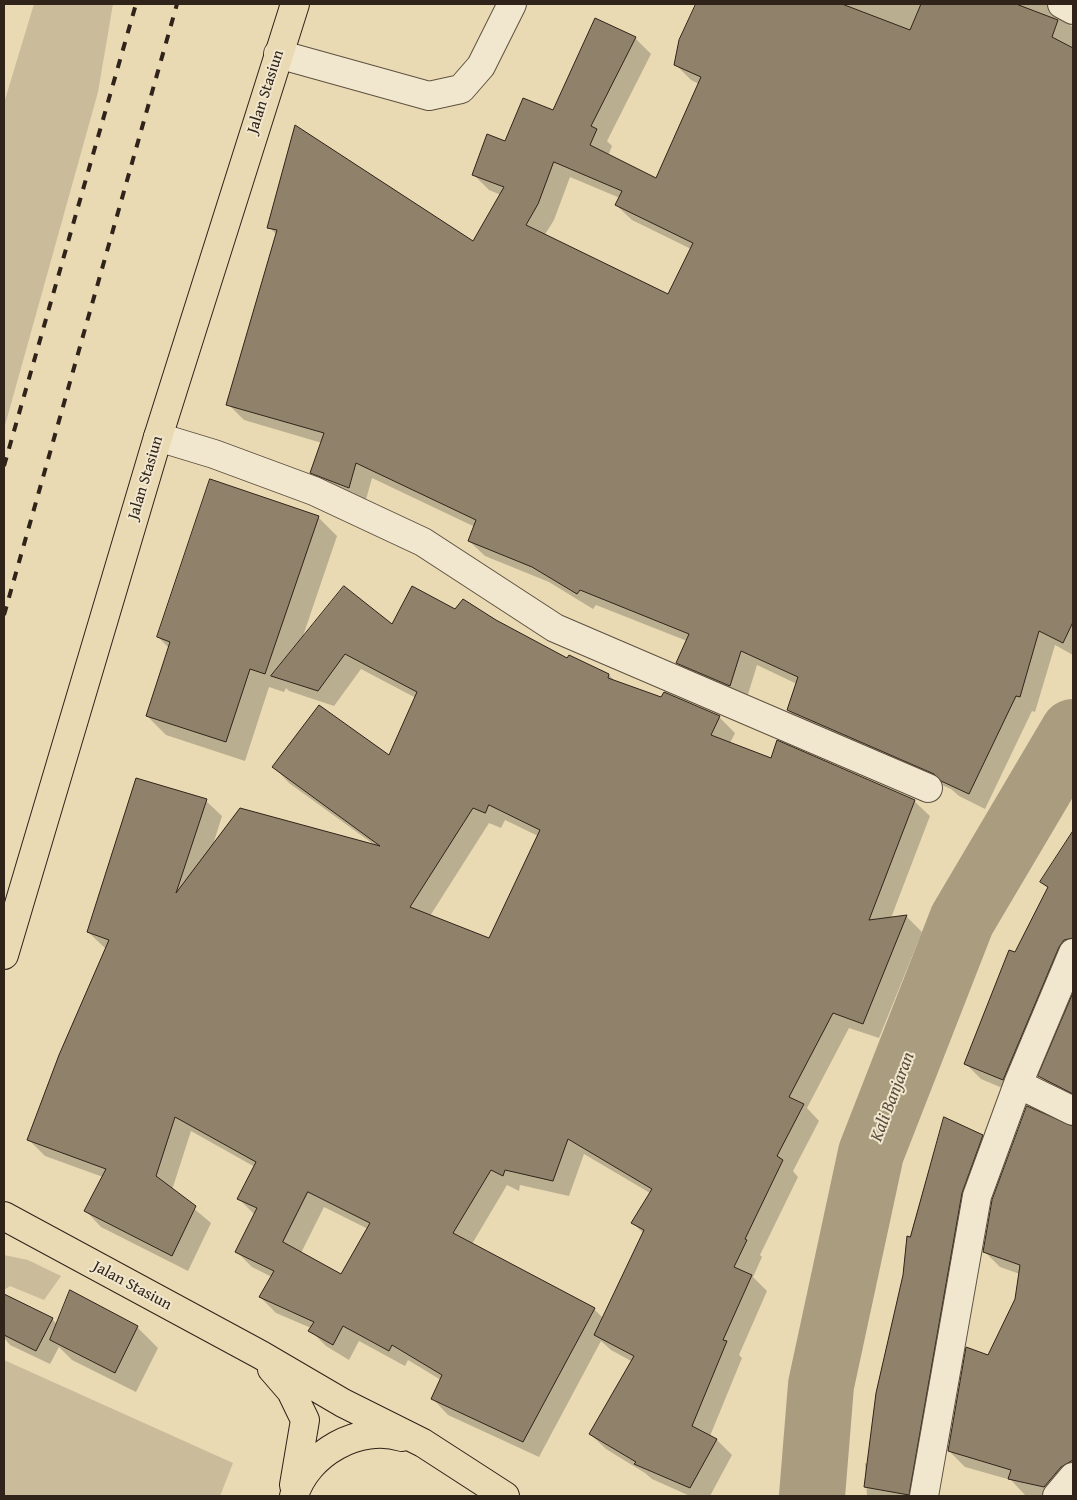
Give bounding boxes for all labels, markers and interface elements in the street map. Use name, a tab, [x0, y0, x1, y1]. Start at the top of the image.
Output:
street label: Jalan Stasiun	[243, 48, 289, 136]
street label: Jalan Stasiun	[124, 434, 168, 522]
water label: Kali Banjaran	[866, 1049, 920, 1145]
street label: Jalan Stasiun	[89, 1257, 175, 1315]

